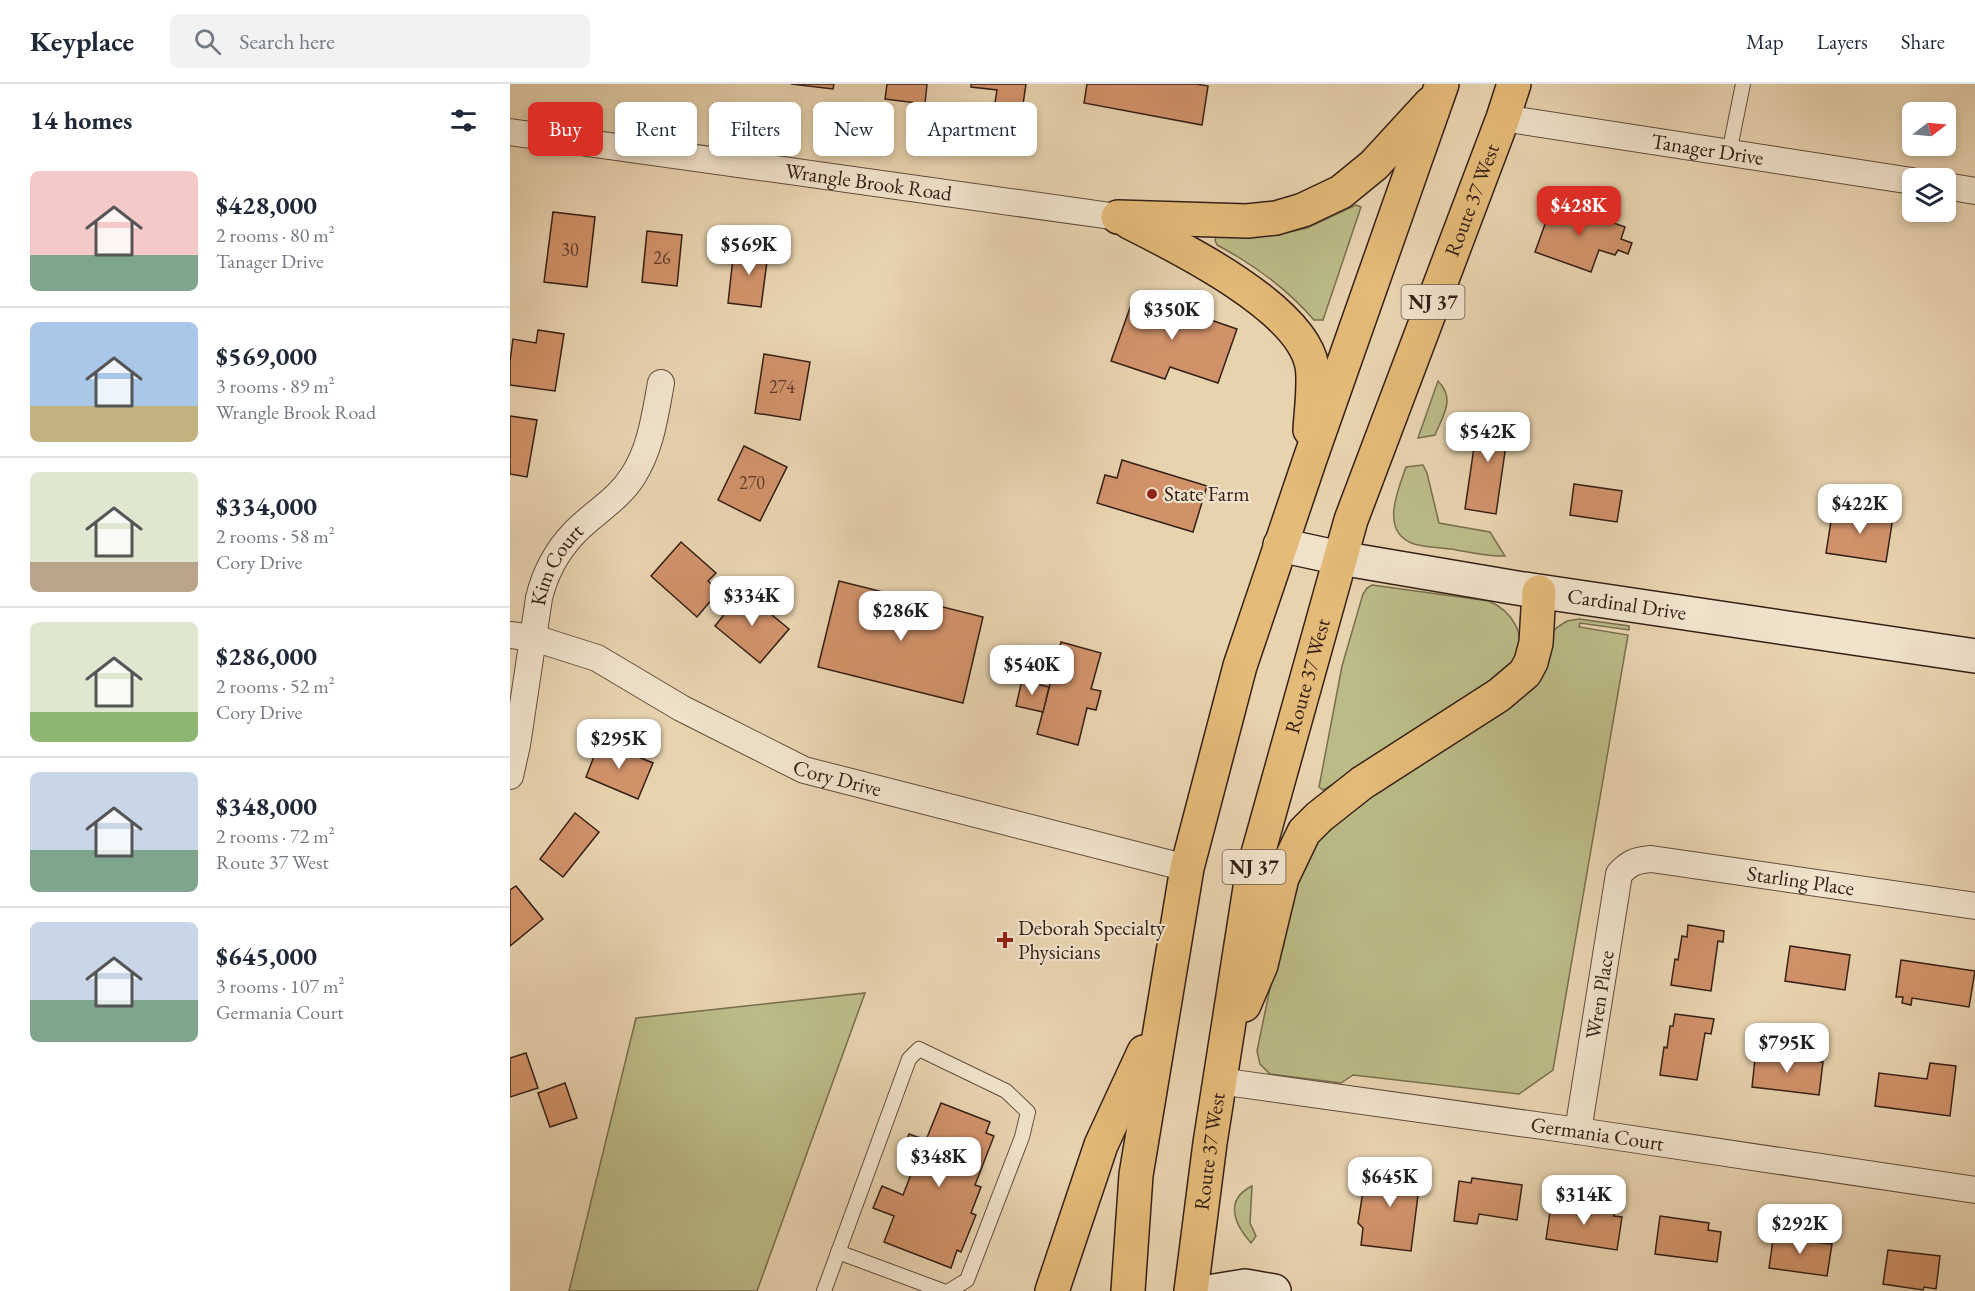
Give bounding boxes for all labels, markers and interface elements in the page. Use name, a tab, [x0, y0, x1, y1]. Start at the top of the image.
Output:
search box	[170, 14, 590, 68]
text: Keyplace	[30, 23, 134, 59]
icon: search	[191, 25, 224, 58]
text: Search here	[239, 27, 335, 56]
text: Map	[1746, 28, 1784, 55]
text: Layers	[1817, 28, 1868, 55]
text: Share	[1901, 28, 1945, 55]
chip: Buy	[528, 102, 603, 156]
chip: Rent	[615, 102, 697, 156]
chip: Filters	[709, 102, 801, 156]
chip: New	[813, 102, 894, 156]
chip: Apartment	[906, 102, 1037, 156]
north arrow	[1902, 102, 1956, 156]
map controls	[1902, 102, 1956, 222]
text: 14 homes	[30, 103, 132, 137]
icon: filters	[447, 104, 480, 137]
street label: Tanager Drive	[1650, 127, 1766, 171]
street label: Route 37 West	[1438, 139, 1505, 260]
street label: Wrangle Brook Road	[783, 157, 954, 207]
button: layers	[1902, 168, 1956, 222]
pin: $428K	[1537, 186, 1621, 237]
text: $428,000	[216, 188, 317, 222]
text: $428K	[1551, 192, 1607, 218]
icon: home	[78, 195, 150, 267]
text: 2 rooms · 80 m²	[216, 222, 335, 248]
pin: $569K	[707, 225, 791, 276]
text: $569K	[721, 231, 777, 257]
house number: 30	[561, 238, 579, 261]
house number: 26	[653, 246, 671, 269]
text: Tanager Drive	[216, 248, 324, 274]
road number: NJ 37	[1402, 285, 1464, 319]
pin: $350K	[1130, 290, 1214, 341]
text: $350K	[1144, 296, 1200, 322]
text: $569,000	[216, 339, 317, 373]
icon: home	[78, 346, 150, 418]
text: 3 rooms · 89 m²	[216, 373, 335, 399]
house number: 274	[769, 375, 795, 398]
text: Wrangle Brook Road	[216, 399, 376, 425]
pin: $542K	[1446, 412, 1530, 463]
text: $542K	[1460, 418, 1516, 444]
house number: 270	[739, 471, 765, 494]
place label: State Farm	[1164, 480, 1250, 507]
pin: $422K	[1818, 484, 1902, 535]
marker: State Farm	[1145, 487, 1159, 501]
text: $334,000	[216, 489, 317, 523]
text: $422K	[1832, 490, 1888, 516]
icon: home	[78, 496, 150, 568]
street label: Kim Court	[524, 517, 589, 607]
text: 2 rooms · 58 m²	[216, 523, 335, 549]
text: Cory Drive	[216, 549, 302, 575]
pin: $334K	[710, 576, 794, 627]
text: $334K	[724, 582, 780, 608]
street label: Cardinal Drive	[1566, 582, 1688, 626]
pin: $286K	[859, 591, 943, 642]
text: $286K	[873, 597, 929, 623]
street label: Route 37 West	[1278, 615, 1336, 737]
text: $286,000	[216, 639, 317, 673]
pin: $540K	[990, 645, 1074, 696]
icon: home	[78, 646, 150, 718]
text: $540K	[1004, 651, 1060, 677]
text: 2 rooms · 52 m²	[216, 673, 335, 699]
text: Cory Drive	[216, 699, 302, 725]
pin: $295K	[577, 719, 661, 770]
text: $295K	[591, 725, 647, 751]
street label: Cory Drive	[788, 752, 885, 802]
text: $348,000	[216, 789, 317, 823]
icon: home	[78, 796, 150, 868]
text: 2 rooms · 72 m²	[216, 823, 335, 849]
text: Route 37 West	[216, 849, 329, 875]
road number: NJ 37	[1222, 850, 1286, 884]
street label: Starling Place	[1745, 859, 1856, 901]
place label: Deborah Specialty Physicians	[1018, 914, 1166, 965]
marker: Deborah Specialty Physicians	[996, 931, 1014, 949]
text: $645,000	[216, 939, 317, 973]
icon: home	[78, 946, 150, 1018]
street label: Wren Place	[1579, 948, 1620, 1041]
text: 3 rooms · 107 m²	[216, 973, 344, 999]
text: Germania Court	[216, 999, 344, 1025]
pin: $795K	[1745, 1023, 1829, 1074]
text: $795K	[1759, 1029, 1815, 1055]
street label: Route 37 West	[1188, 1090, 1231, 1212]
street label: Germania Court	[1529, 1111, 1666, 1157]
pin: $348K	[897, 1137, 981, 1188]
text: $348K	[911, 1143, 967, 1169]
pin: $645K	[1348, 1157, 1432, 1208]
text: $645K	[1362, 1163, 1418, 1189]
pin: $314K	[1542, 1175, 1626, 1226]
text: $314K	[1556, 1181, 1612, 1207]
pin: $292K	[1758, 1204, 1842, 1255]
text: $292K	[1772, 1210, 1828, 1236]

